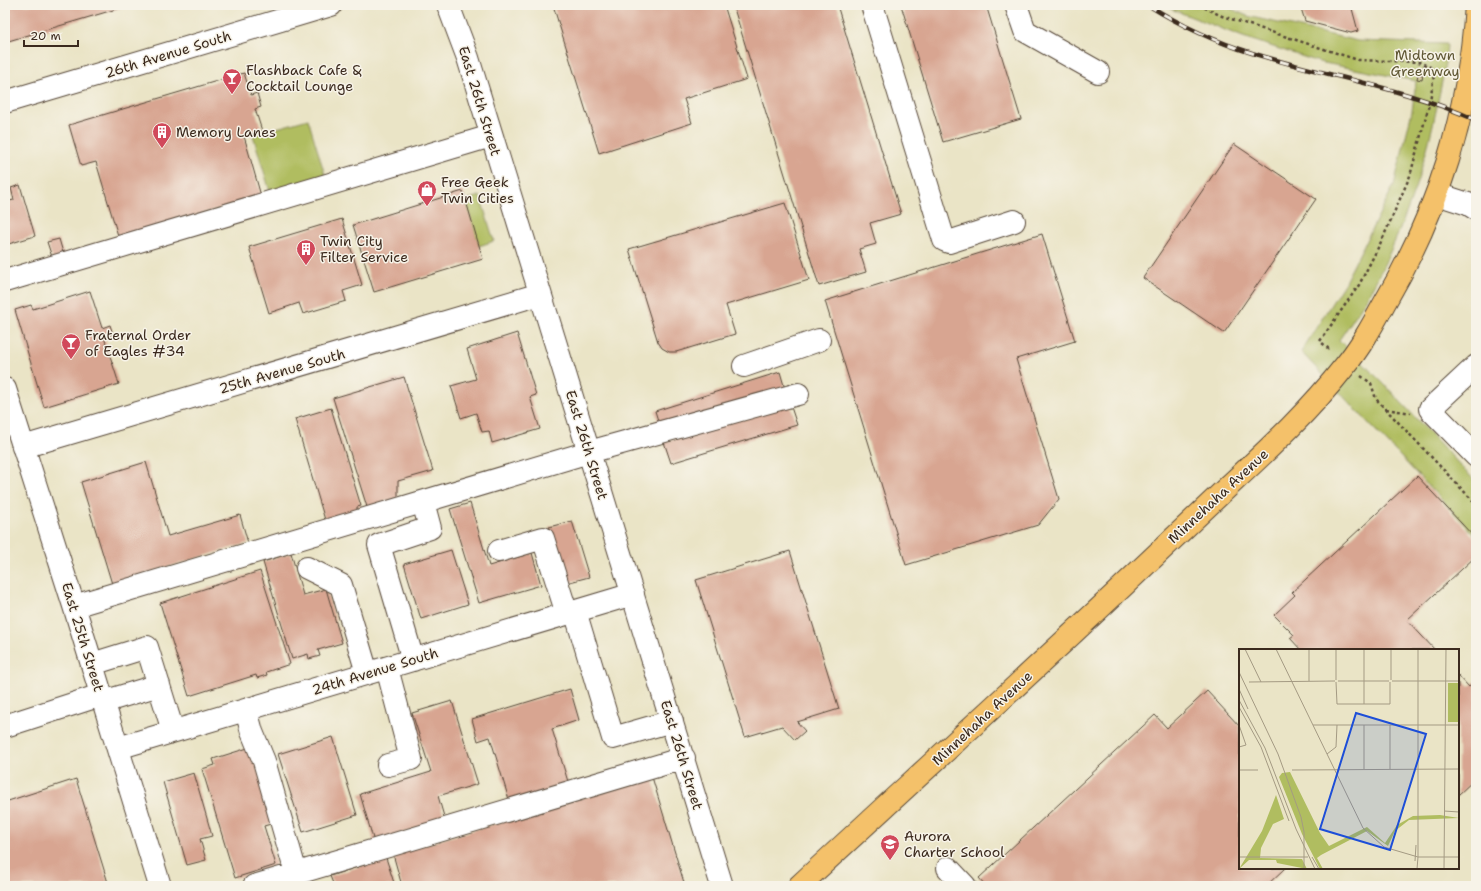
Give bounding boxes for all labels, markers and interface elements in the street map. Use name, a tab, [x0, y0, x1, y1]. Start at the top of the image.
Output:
scale bar	[24, 22, 78, 48]
street label: 26th Avenue South	[103, 26, 233, 82]
text: 20 m	[30, 28, 61, 44]
street label: East 26th Street	[455, 44, 505, 158]
park label: Midtown Greenway	[1391, 46, 1459, 80]
place label: Flashback Cafe & Cocktail Lounge	[246, 61, 361, 95]
bar icon: Flashback Cafe & Cocktail Lounge	[221, 67, 243, 95]
building icon: Memory Lanes	[151, 121, 173, 149]
place label: Memory Lanes	[176, 123, 276, 141]
place label: Free Geek Twin Cities	[441, 173, 514, 207]
shop icon: Free Geek Twin Cities	[416, 179, 438, 207]
place label: Twin City Filter Service	[320, 232, 408, 266]
building icon: Twin City Filter Service	[295, 238, 317, 266]
place label: Fraternal Order of Eagles #34	[85, 326, 192, 360]
bar icon: Fraternal Order of Eagles #34	[60, 332, 82, 360]
street label: 25th Avenue South	[217, 344, 347, 398]
street label: East 26th Street	[562, 388, 612, 502]
street label: Minnehaha Avenue	[1164, 445, 1272, 547]
street label: East 25th Street	[58, 580, 108, 694]
street label: 24th Avenue South	[310, 643, 440, 699]
inset map	[1239, 649, 1459, 869]
street label: Minnehaha Avenue	[928, 667, 1036, 769]
street label: East 26th Street	[657, 698, 707, 812]
place label: Aurora Charter School	[904, 827, 1005, 861]
school or university icon: Aurora Charter School	[879, 833, 901, 861]

